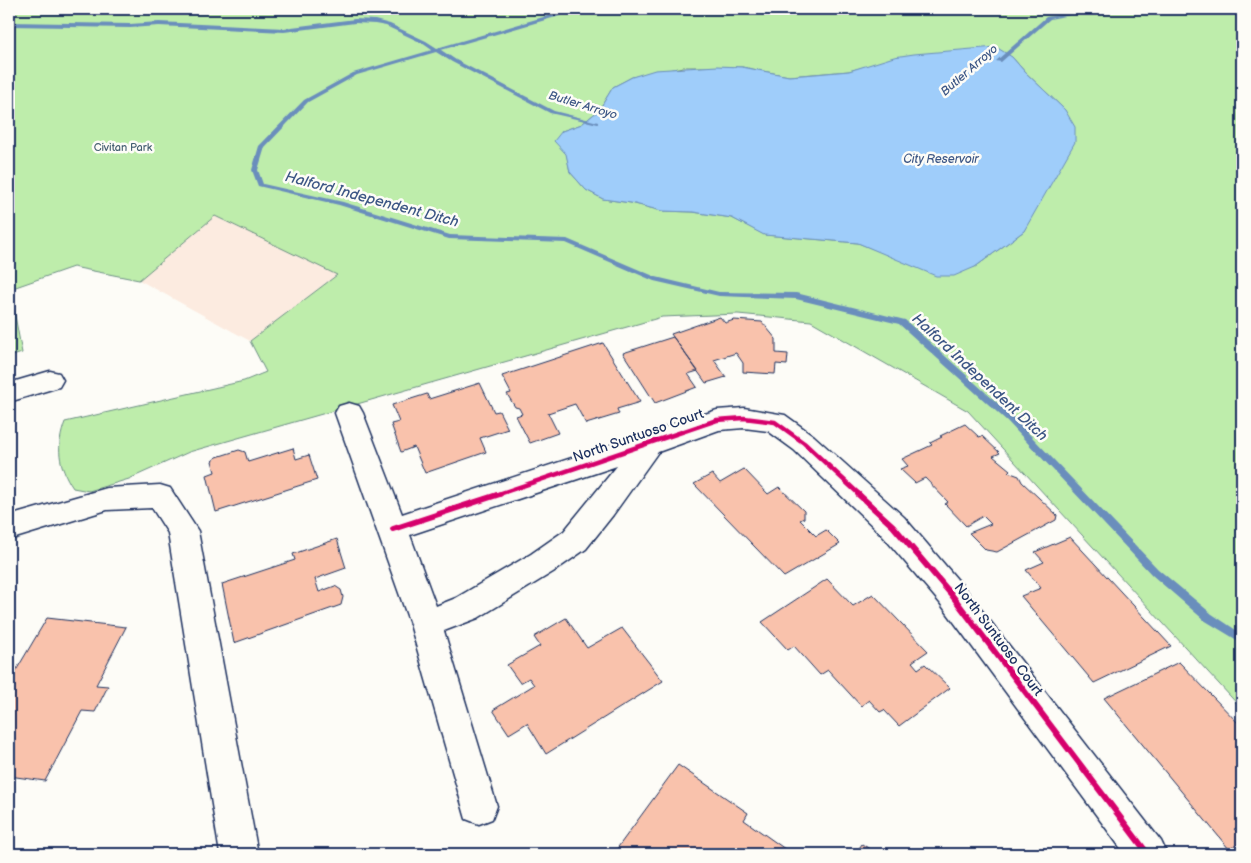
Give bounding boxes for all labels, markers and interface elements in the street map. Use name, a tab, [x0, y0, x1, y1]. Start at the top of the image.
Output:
water label: Butler Arroyo	[938, 42, 1001, 99]
water label: Butler Arroyo	[547, 88, 619, 123]
park label: Civitan Park	[94, 141, 153, 154]
water label: City Reservoir	[903, 152, 980, 167]
water label: Halford Independent Ditch	[283, 167, 461, 232]
water label: Halford Independent Ditch	[908, 309, 1052, 445]
street label: North Suntuoso Court	[571, 405, 706, 466]
street label: North Suntuoso Court	[951, 579, 1047, 700]

